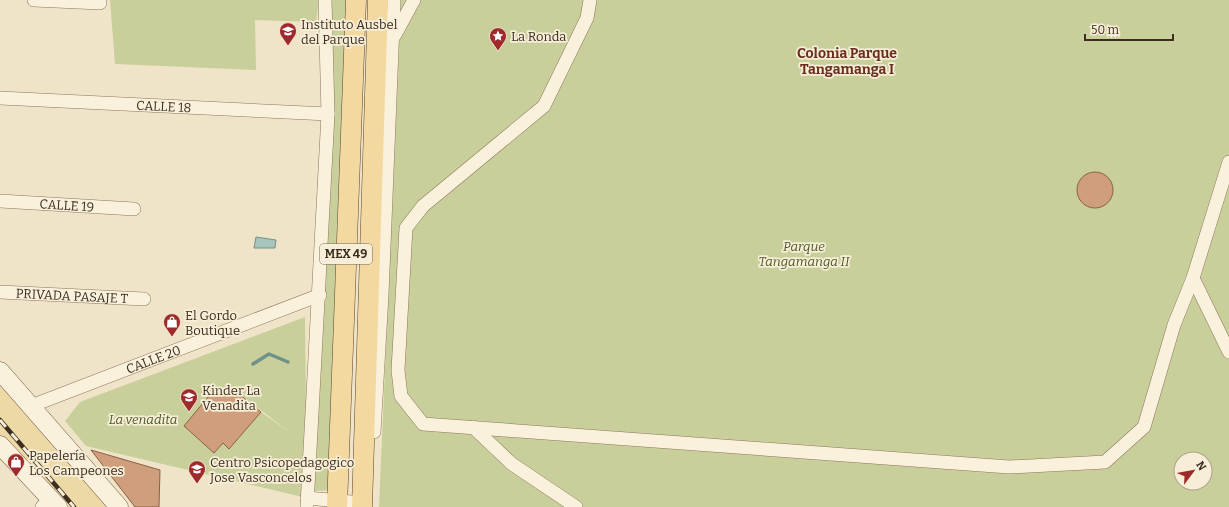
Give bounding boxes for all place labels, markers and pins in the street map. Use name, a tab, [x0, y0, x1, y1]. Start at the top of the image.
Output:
place label: Instituto Ausbel del Parque	[301, 17, 398, 47]
school or university icon: Instituto Ausbel del Parque	[278, 21, 298, 46]
place icon: La Ronda	[488, 26, 508, 51]
place label: La Ronda	[511, 29, 566, 44]
place label: El Gordo Boutique	[185, 308, 240, 338]
shop icon: El Gordo Boutique	[162, 312, 182, 337]
place label: Kinder La Venadita	[202, 383, 260, 413]
school or university icon: Kinder La Venadita	[179, 387, 199, 412]
place label: Papelería Los Campeones	[29, 448, 124, 478]
shop icon: Papelería Los Campeones	[6, 452, 26, 477]
place label: Centro Psicopedagogico Jose Vasconcelos	[209, 455, 354, 485]
school or university icon: Centro Psicopedagogico Jose Vasconcelos	[187, 459, 207, 484]

